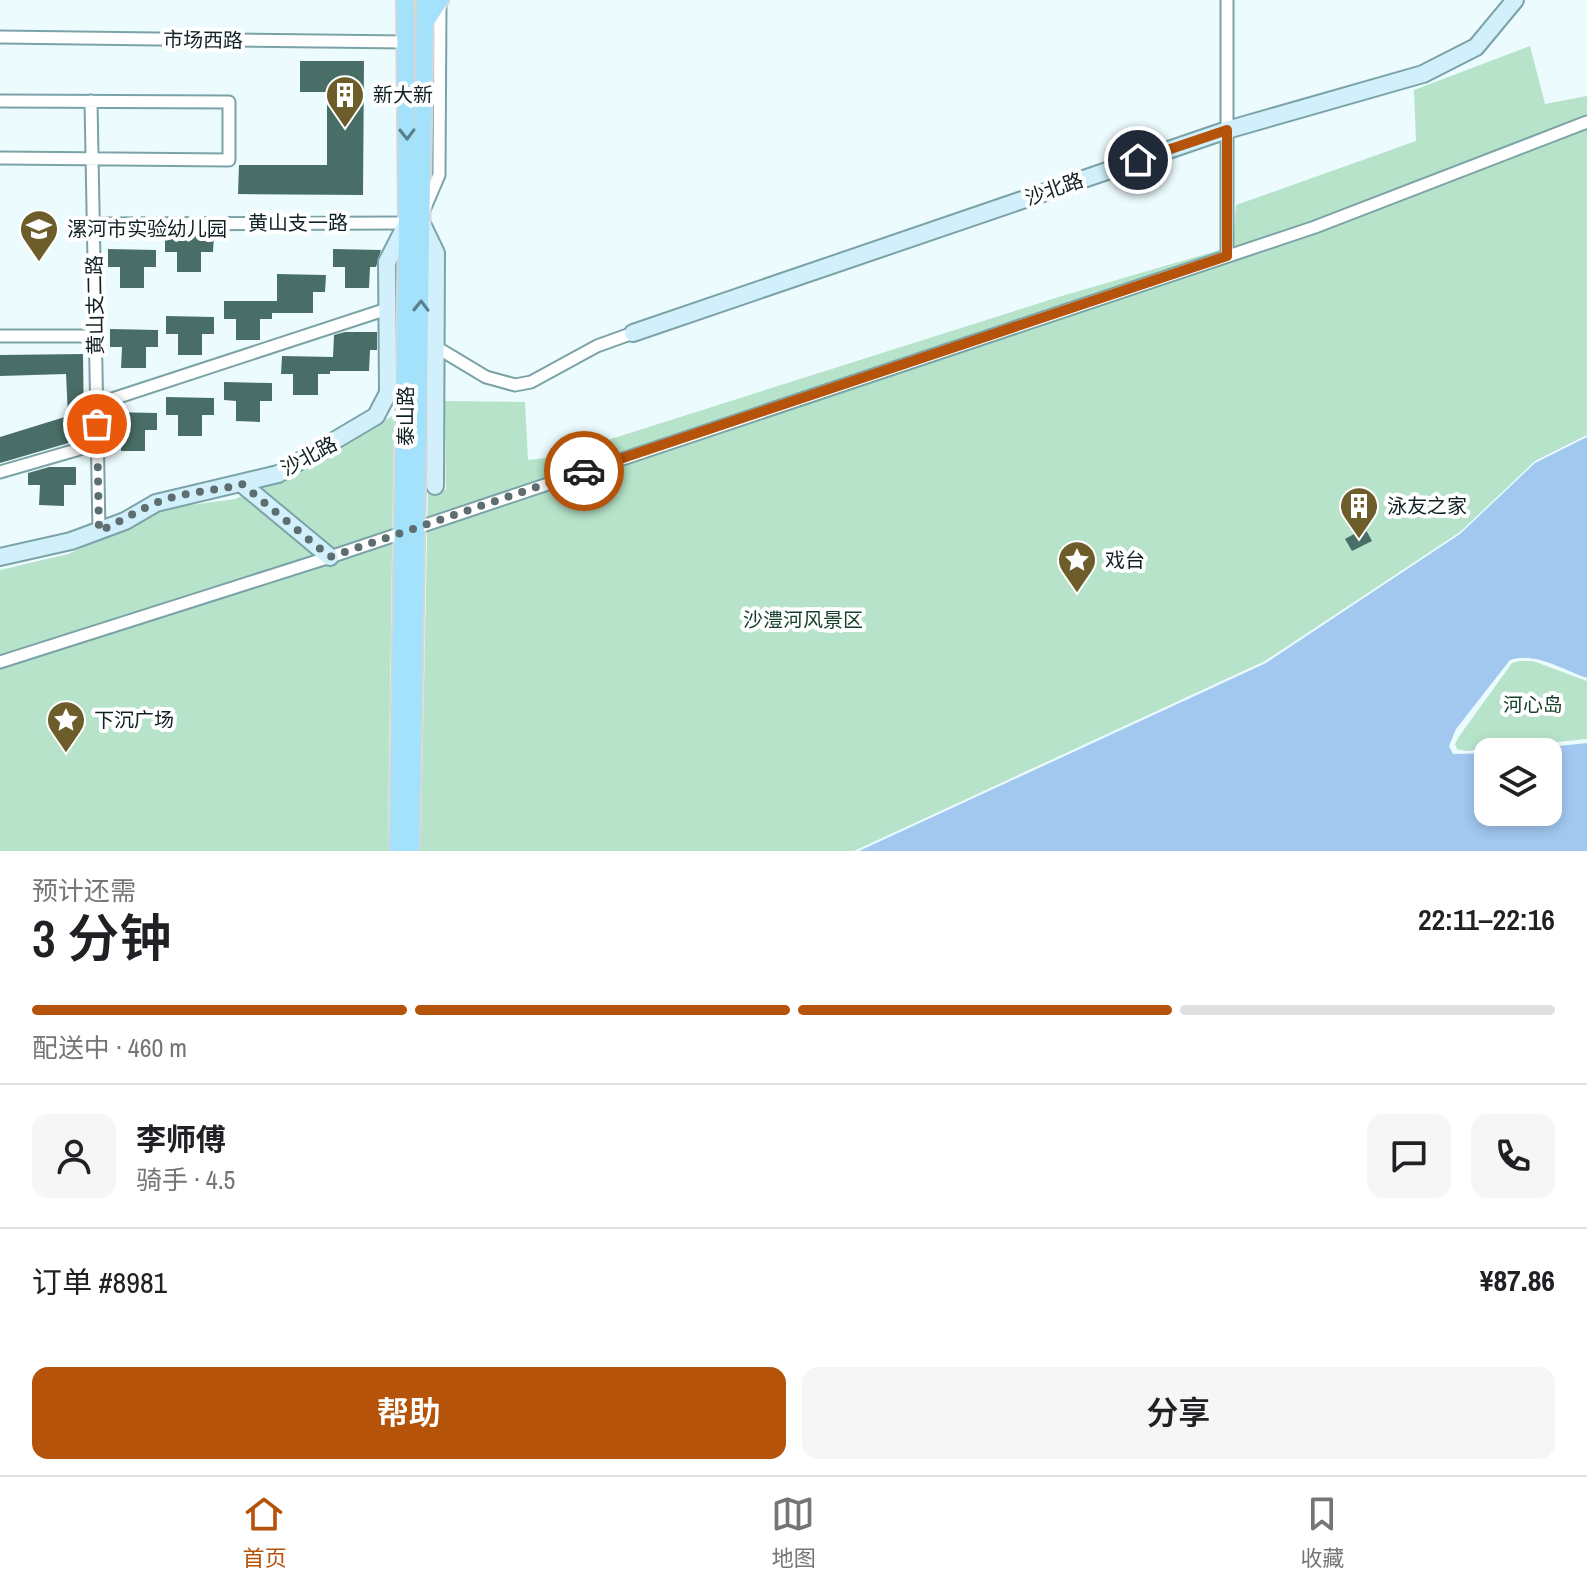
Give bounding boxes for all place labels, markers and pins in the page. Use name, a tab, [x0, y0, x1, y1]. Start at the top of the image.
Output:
building icon: 新大新	[324, 74, 366, 129]
place label: 新大新	[373, 81, 433, 108]
pin	[1104, 126, 1172, 194]
school or university icon: 漯河市实验幼儿园	[18, 208, 60, 263]
place label: 漯河市实验幼儿园	[67, 215, 227, 242]
pin	[63, 390, 131, 458]
building icon: 泳友之家	[1338, 485, 1380, 540]
place label: 泳友之家	[1387, 492, 1467, 519]
place icon: 戏台	[1056, 539, 1098, 594]
place label: 戏台	[1105, 546, 1145, 573]
place icon: 下沉广场	[45, 699, 87, 754]
place label: 下沉广场	[94, 706, 174, 733]

